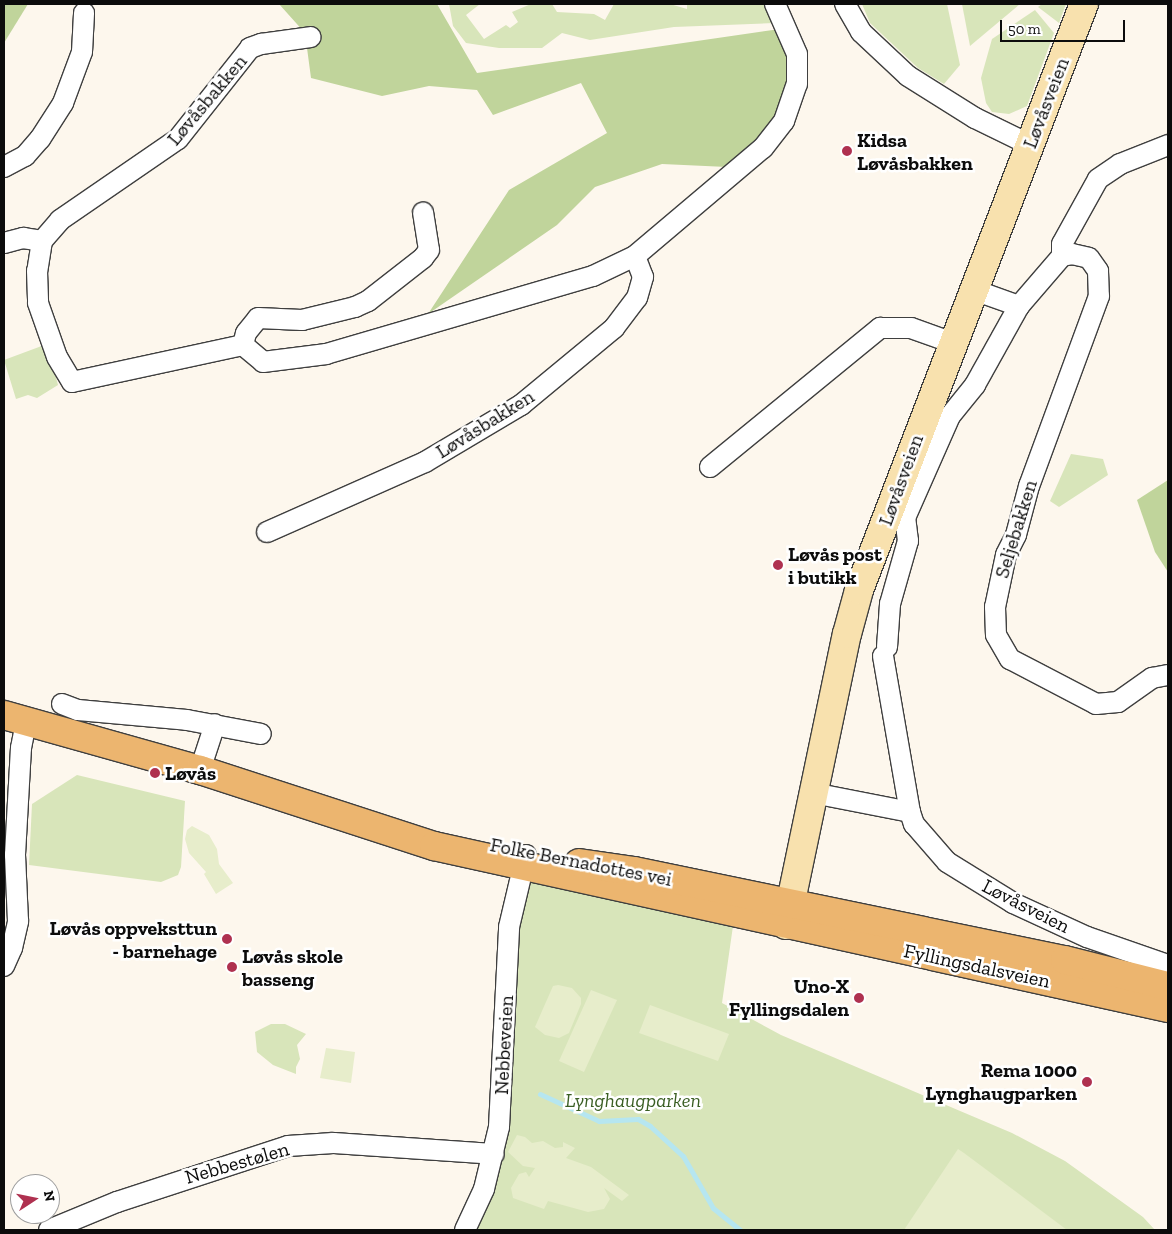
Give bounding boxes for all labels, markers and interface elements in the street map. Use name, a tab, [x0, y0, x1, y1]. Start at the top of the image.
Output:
scale bar	[1002, 10, 1127, 42]
text: 50 m	[1008, 20, 1041, 38]
street label: Løvåsbakken	[162, 50, 252, 150]
street label: Løvåsveien	[1018, 54, 1074, 152]
place label: Kidsa Løvåsbakken	[857, 128, 973, 175]
marker: Kidsa Løvåsbakken	[841, 145, 853, 157]
street label: Løvåsbakken	[432, 384, 538, 464]
street label: Løvåsveien	[873, 431, 929, 529]
street label: Seljebakken	[990, 477, 1042, 581]
place label: Løvås post i butikk	[788, 542, 882, 589]
marker: Løvås post i butikk	[772, 559, 784, 571]
place label: Løvås	[165, 761, 216, 785]
marker: Løvås	[149, 767, 161, 779]
street label: Folke Bernadottes vei	[488, 833, 674, 891]
street label: Løvåsveien	[978, 874, 1074, 938]
place label: Løvås oppveksttun - barnehage	[50, 916, 217, 963]
marker: Løvås oppveksttun - barnehage	[221, 933, 233, 945]
street label: Fyllingsdalsveien	[902, 939, 1052, 993]
place label: Løvås skole basseng	[242, 944, 343, 991]
marker: Løvås skole basseng	[226, 961, 238, 973]
place label: Uno-X Fyllingsdalen	[729, 974, 849, 1021]
marker: Uno-X Fyllingsdalen	[853, 992, 865, 1004]
street label: Nebbeveien	[489, 995, 519, 1095]
place label: Rema 1000 Lynghaugparken	[925, 1058, 1077, 1105]
marker: Rema 1000 Lynghaugparken	[1081, 1076, 1093, 1088]
park label: Lynghaugparken	[565, 1088, 701, 1112]
street label: Nebbestølen	[182, 1137, 292, 1189]
north arrow	[10, 1174, 60, 1224]
text: N	[40, 1189, 59, 1203]

